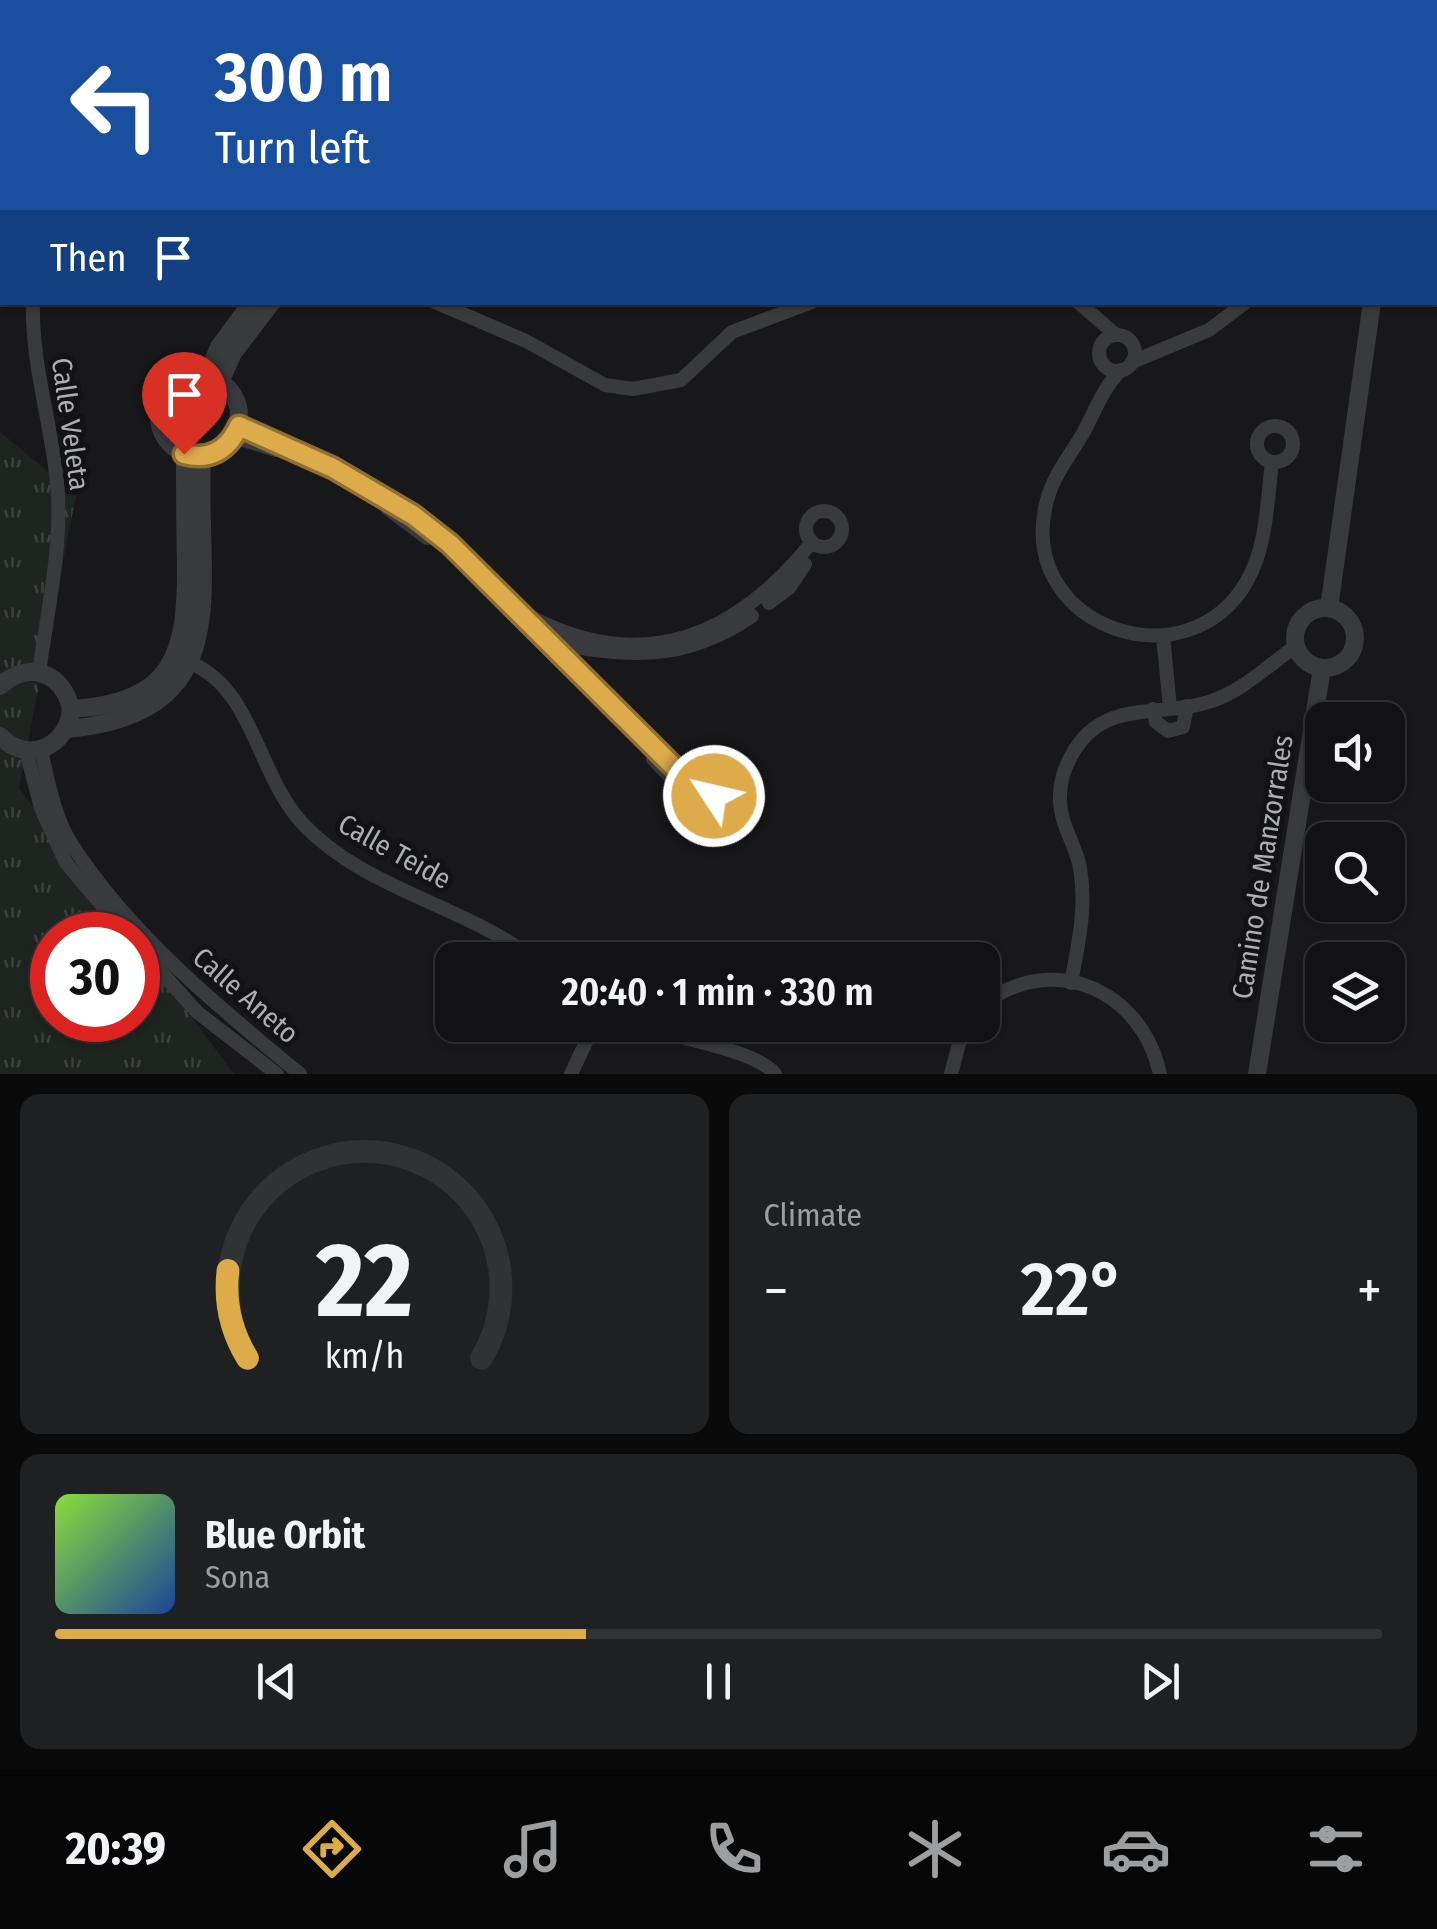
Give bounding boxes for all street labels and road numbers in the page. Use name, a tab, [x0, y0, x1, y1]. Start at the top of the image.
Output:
street label: Calle Veleta	[45, 356, 96, 493]
street label: Camino de Manzorrales	[1225, 733, 1300, 1001]
street label: Calle Teide	[333, 807, 457, 896]
street label: Calle Aneto	[186, 941, 305, 1050]

